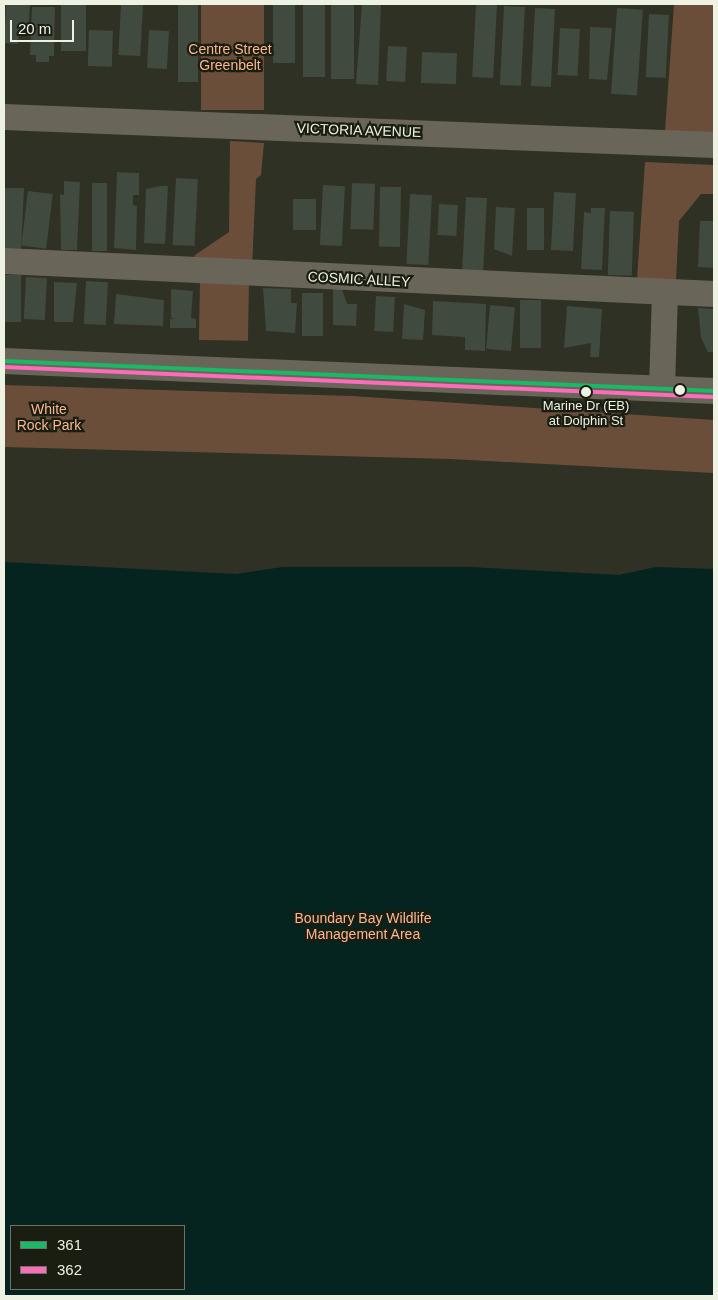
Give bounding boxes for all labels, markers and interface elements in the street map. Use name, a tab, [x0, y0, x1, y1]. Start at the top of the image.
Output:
scale bar	[12, 10, 76, 42]
text: 20 m	[18, 20, 51, 37]
park label: Centre Street Greenbelt	[188, 41, 272, 74]
street label: VICTORIA AVENUE	[296, 119, 422, 141]
street label: COSMIC ALLEY	[307, 268, 411, 290]
unlabelled marker	[675, 385, 685, 395]
marker: Marine Dr (EB) at Dolphin St	[581, 387, 591, 397]
place label: Marine Dr (EB) at Dolphin St	[543, 399, 629, 430]
park label: White Rock Park	[17, 401, 81, 434]
park label: Boundary Bay Wildlife Management Area	[295, 910, 431, 942]
legend	[10, 1225, 185, 1290]
text: 361	[57, 1236, 82, 1253]
text: 362	[57, 1261, 82, 1278]

